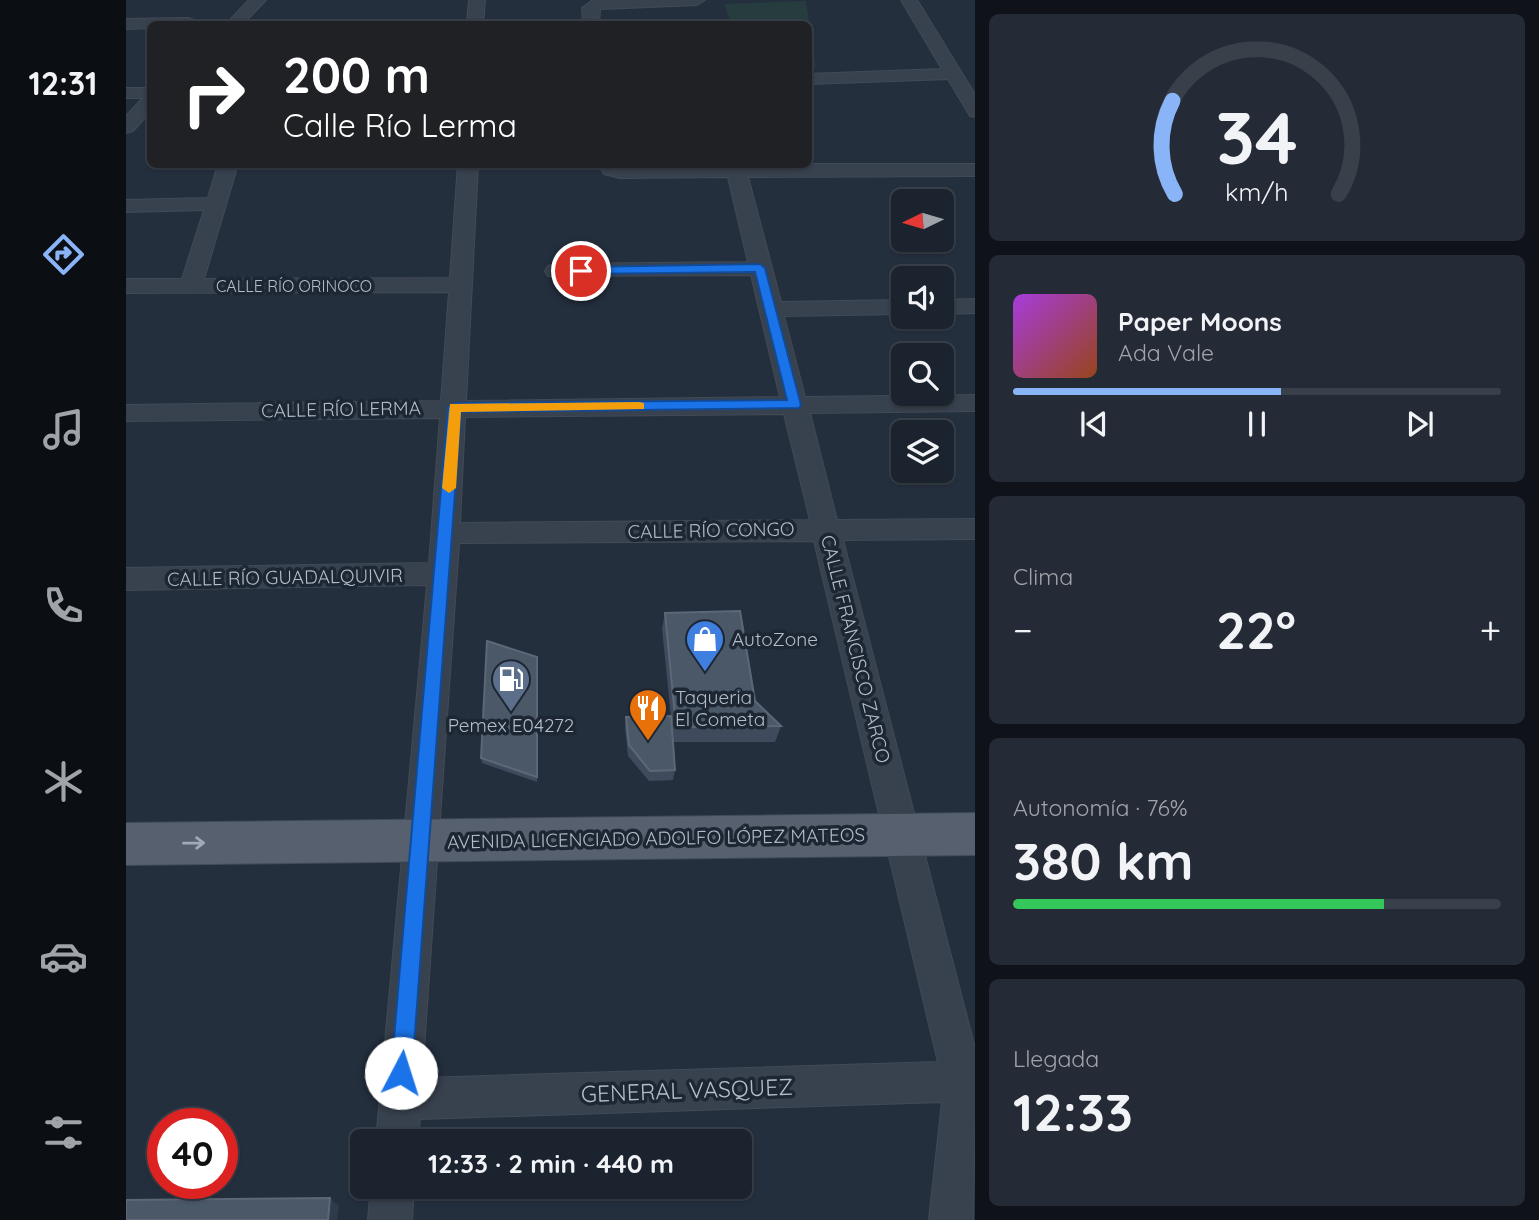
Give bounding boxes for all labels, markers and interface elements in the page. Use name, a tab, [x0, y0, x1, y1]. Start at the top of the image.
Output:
text: 200 m	[283, 44, 430, 105]
icon: right	[168, 49, 259, 140]
text: 12:31	[28, 63, 98, 103]
text: 34	[1216, 91, 1298, 182]
text: Calle Río Lerma	[283, 105, 517, 145]
text: km/h	[1225, 175, 1289, 206]
north arrow	[891, 189, 954, 252]
map controls	[891, 189, 954, 483]
icon: directions	[39, 230, 88, 279]
pin	[551, 241, 611, 301]
icon: arrive	[562, 252, 600, 290]
button: sound	[891, 266, 954, 329]
street label: CALLE RÍO ORINOCO	[216, 276, 372, 296]
text: Paper Moons	[1118, 305, 1282, 338]
text: Ada Vale	[1118, 338, 1214, 367]
button: search	[891, 343, 954, 406]
street label: CALLE RÍO LERMA	[261, 396, 421, 422]
icon: music	[39, 405, 88, 454]
icon: previous	[1075, 405, 1113, 443]
icon: pause	[1238, 405, 1276, 443]
icon: next	[1401, 405, 1439, 443]
button: layers	[891, 420, 954, 483]
street label: CALLE RÍO CONGO	[627, 517, 795, 543]
street label: CALLE FRANCISCO ZARCO	[816, 532, 896, 766]
text: Clima	[1013, 562, 1073, 591]
street label: CALLE RÍO GUADALQUIVIR	[167, 563, 403, 591]
icon: phone	[39, 581, 88, 630]
text: 22°	[1216, 597, 1296, 662]
text: −	[1013, 606, 1033, 654]
text: +	[1480, 606, 1501, 654]
shop icon: AutoZone	[684, 618, 726, 673]
place label: AutoZone	[732, 627, 818, 651]
fuel station icon: Pemex E04272	[490, 658, 532, 713]
place label: Taqueria El Cometa	[675, 685, 765, 731]
restaurant icon: Taqueria El Cometa	[627, 687, 669, 742]
place label: Pemex E04272	[448, 713, 574, 737]
icon: climate	[39, 757, 88, 806]
text: Autonomía · 76%	[1013, 793, 1188, 822]
street label: AVENIDA LICENCIADO ADOLFO LÓPEZ MATEOS	[447, 822, 865, 854]
text: 380 km	[1013, 828, 1193, 893]
one-way arrow	[182, 836, 205, 850]
icon: car	[39, 932, 88, 981]
position arrow	[364, 1036, 438, 1110]
text: Llegada	[1013, 1044, 1099, 1073]
street label: GENERAL VASQUEZ	[581, 1072, 793, 1108]
text: 12:33	[1013, 1079, 1133, 1144]
icon: filters	[39, 1108, 88, 1157]
speed limit sign: 40	[147, 1108, 238, 1199]
text: 12:33 · 2 min · 440 m	[428, 1147, 674, 1180]

